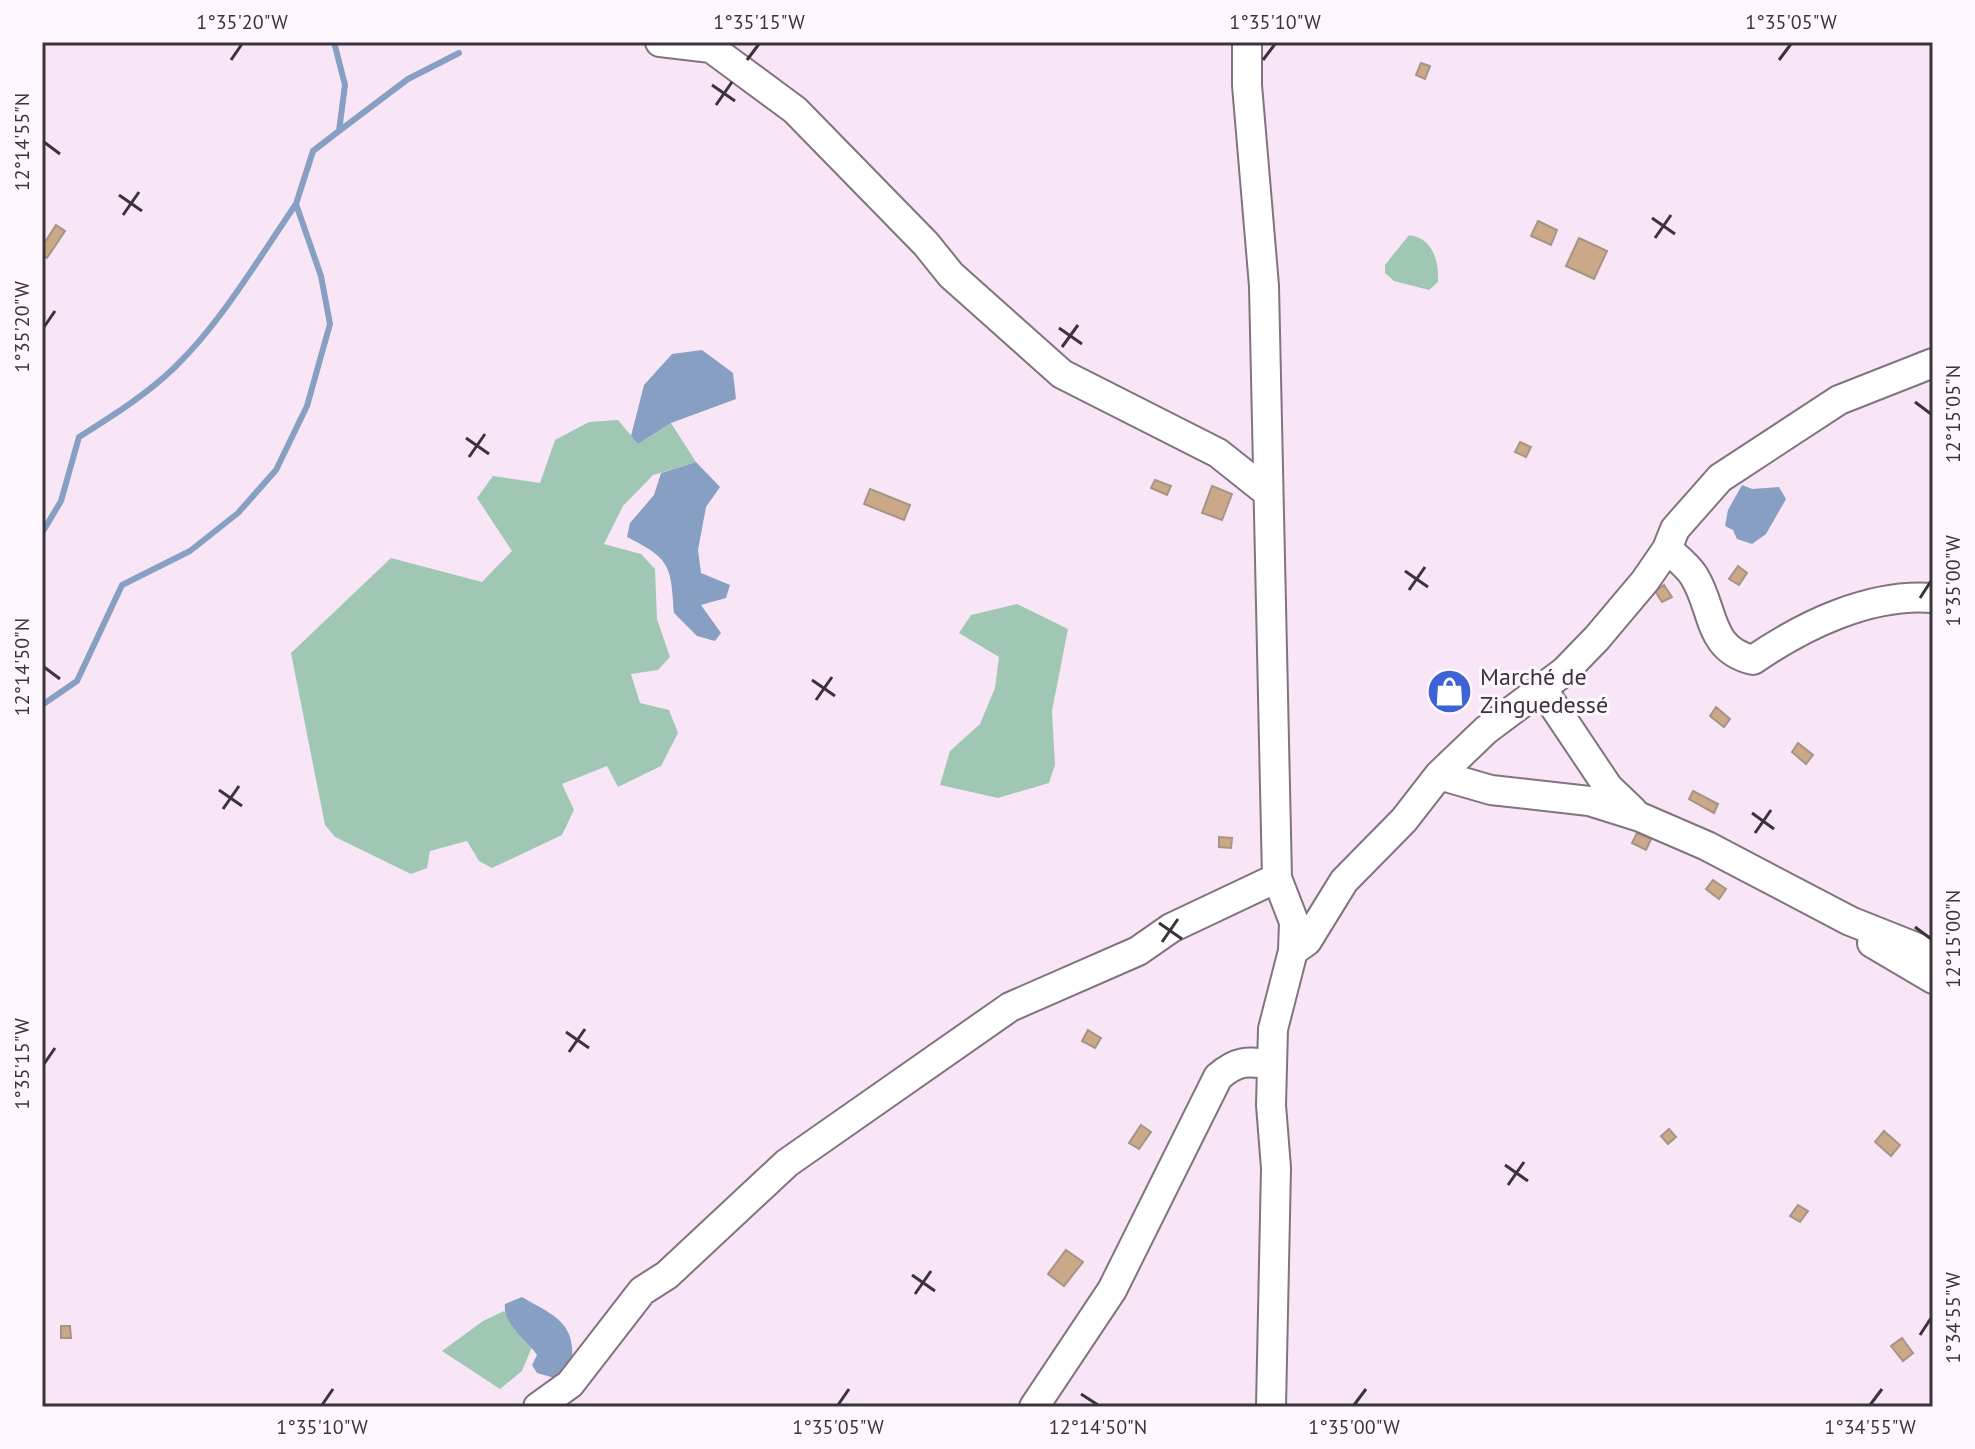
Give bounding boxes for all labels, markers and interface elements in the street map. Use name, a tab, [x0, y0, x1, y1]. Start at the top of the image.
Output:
text: 1°35'20"W	[196, 9, 288, 35]
text: 1°35'15"W	[713, 9, 805, 35]
text: 1°35'10"W	[1229, 9, 1321, 35]
text: 1°35'05"W	[1745, 9, 1837, 35]
text: 12°14'55"N	[9, 93, 35, 191]
text: 1°35'20"W	[9, 281, 35, 373]
text: 12°15'05"N	[1940, 365, 1966, 463]
text: 1°35'00"W	[1940, 535, 1966, 627]
text: 12°14'50"N	[9, 618, 35, 716]
place label: Marché de Zinguedessé	[1480, 661, 1608, 720]
shop icon: Marché de Zinguedessé	[1425, 667, 1473, 715]
text: 12°15'00"N	[1940, 890, 1966, 988]
text: 1°35'15"W	[9, 1018, 35, 1110]
text: 1°34'55"W	[1940, 1272, 1966, 1364]
text: 1°35'10"W	[276, 1414, 368, 1440]
text: 1°35'05"W	[792, 1414, 884, 1440]
text: 12°14'50"N	[1049, 1414, 1147, 1440]
text: 1°35'00"W	[1308, 1414, 1400, 1440]
text: 1°34'55"W	[1824, 1414, 1916, 1440]

